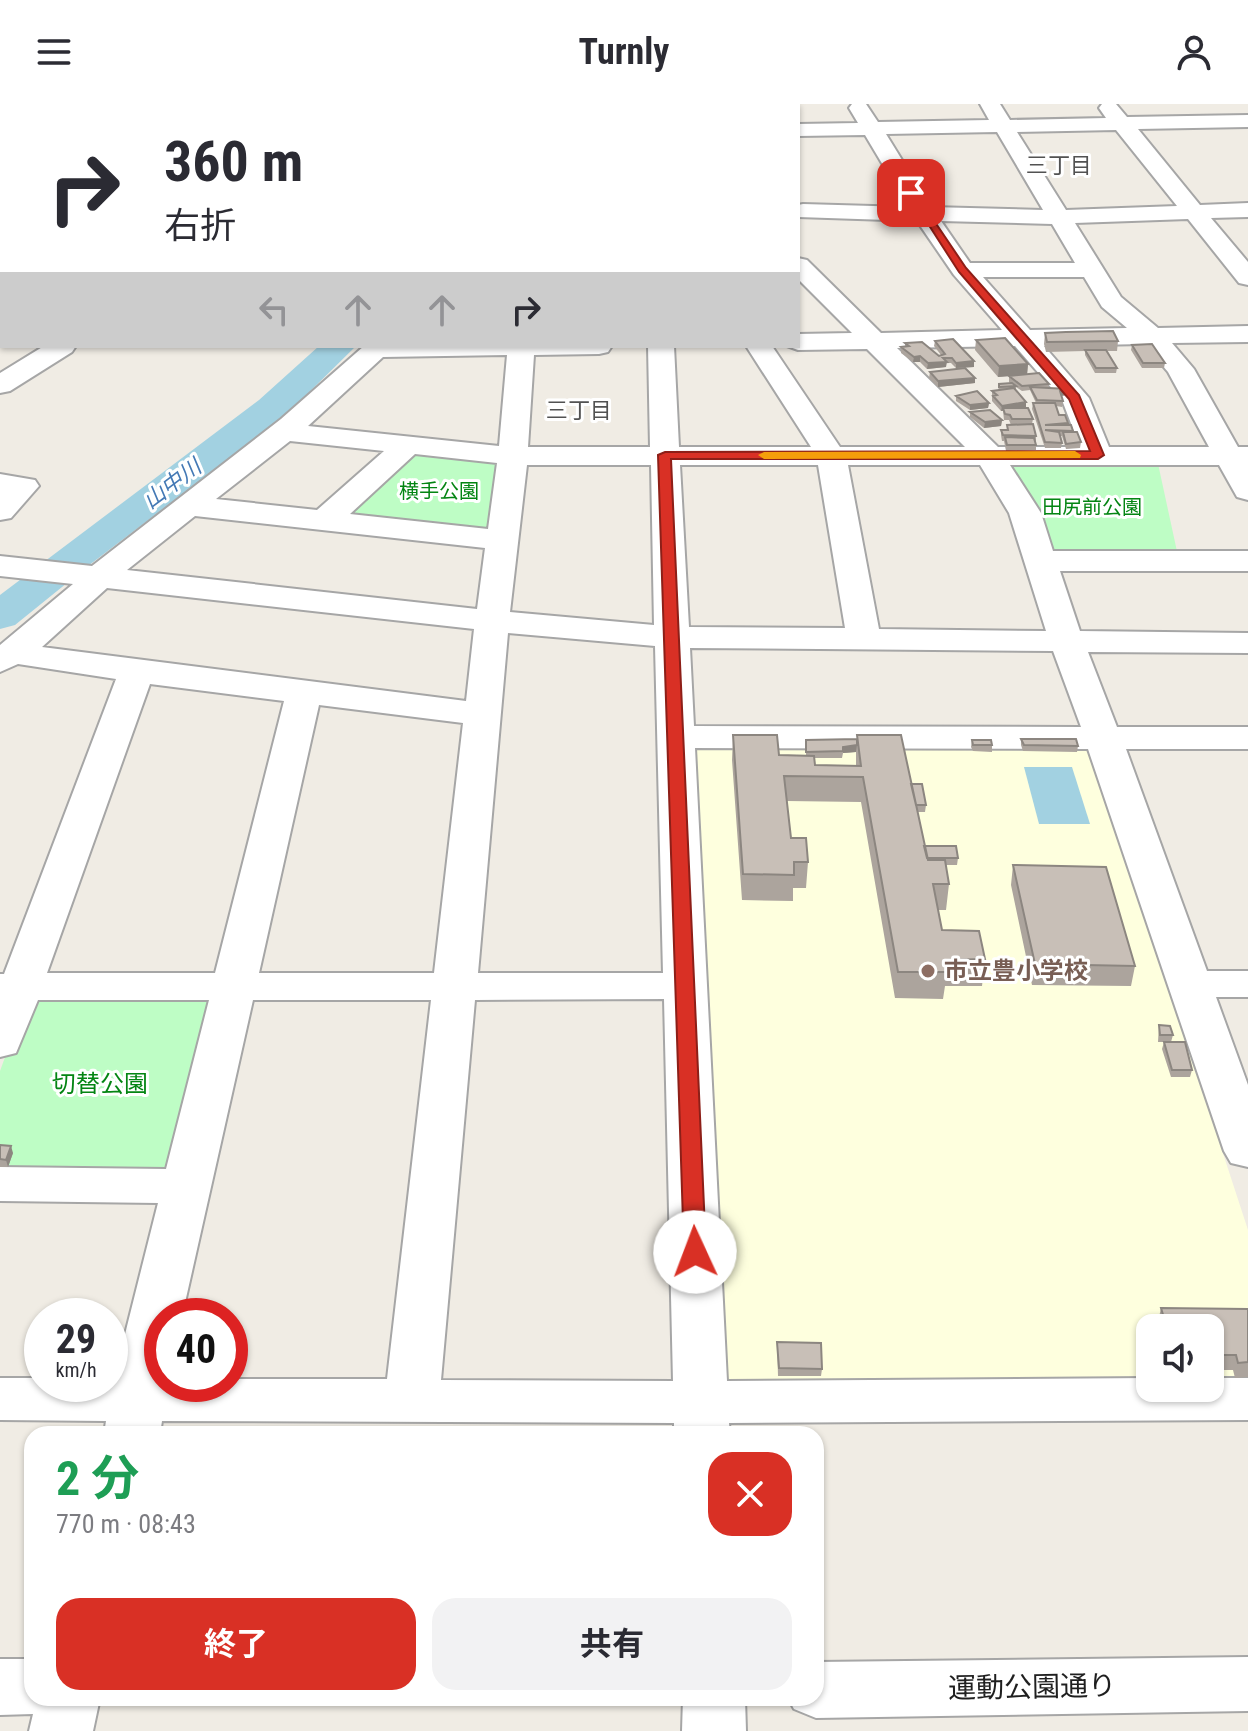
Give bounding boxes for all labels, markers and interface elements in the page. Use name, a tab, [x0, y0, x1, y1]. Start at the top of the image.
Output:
icon: menu	[32, 30, 76, 74]
icon: person	[1172, 30, 1216, 74]
text: Turnly	[579, 31, 669, 73]
text: 360 m	[164, 129, 303, 195]
icon: right	[32, 136, 136, 240]
district label: 三丁目	[1026, 153, 1092, 178]
pin	[877, 159, 945, 227]
icon: arrive	[889, 171, 933, 215]
text: 右折	[164, 205, 236, 247]
icon: left	[252, 288, 296, 332]
icon: ahead	[336, 288, 380, 332]
icon: ahead	[420, 288, 464, 332]
icon: right	[504, 288, 548, 332]
district label: 三丁目	[546, 398, 612, 423]
water label: 山中川	[138, 453, 207, 514]
park label: 横手公園	[399, 479, 479, 503]
park label: 田尻前公園	[1042, 495, 1142, 519]
place label: 市立豊小学校	[944, 957, 1088, 985]
marker: 市立豊小学校	[919, 962, 937, 980]
park label: 切替公園	[52, 1070, 148, 1098]
position arrow	[653, 1210, 737, 1294]
speed limit sign: 40	[144, 1298, 248, 1402]
map controls	[1136, 1314, 1224, 1402]
button: sound	[1136, 1314, 1224, 1402]
text: 29	[56, 1316, 96, 1363]
text: km/h	[55, 1358, 97, 1382]
text: 2 分	[56, 1450, 139, 1507]
button: close	[708, 1452, 792, 1536]
text: 770 m · 08:43	[56, 1509, 196, 1539]
button: 終了	[56, 1598, 416, 1690]
button: 共有	[432, 1598, 792, 1690]
street label: 運動公園通り	[948, 1669, 1116, 1705]

